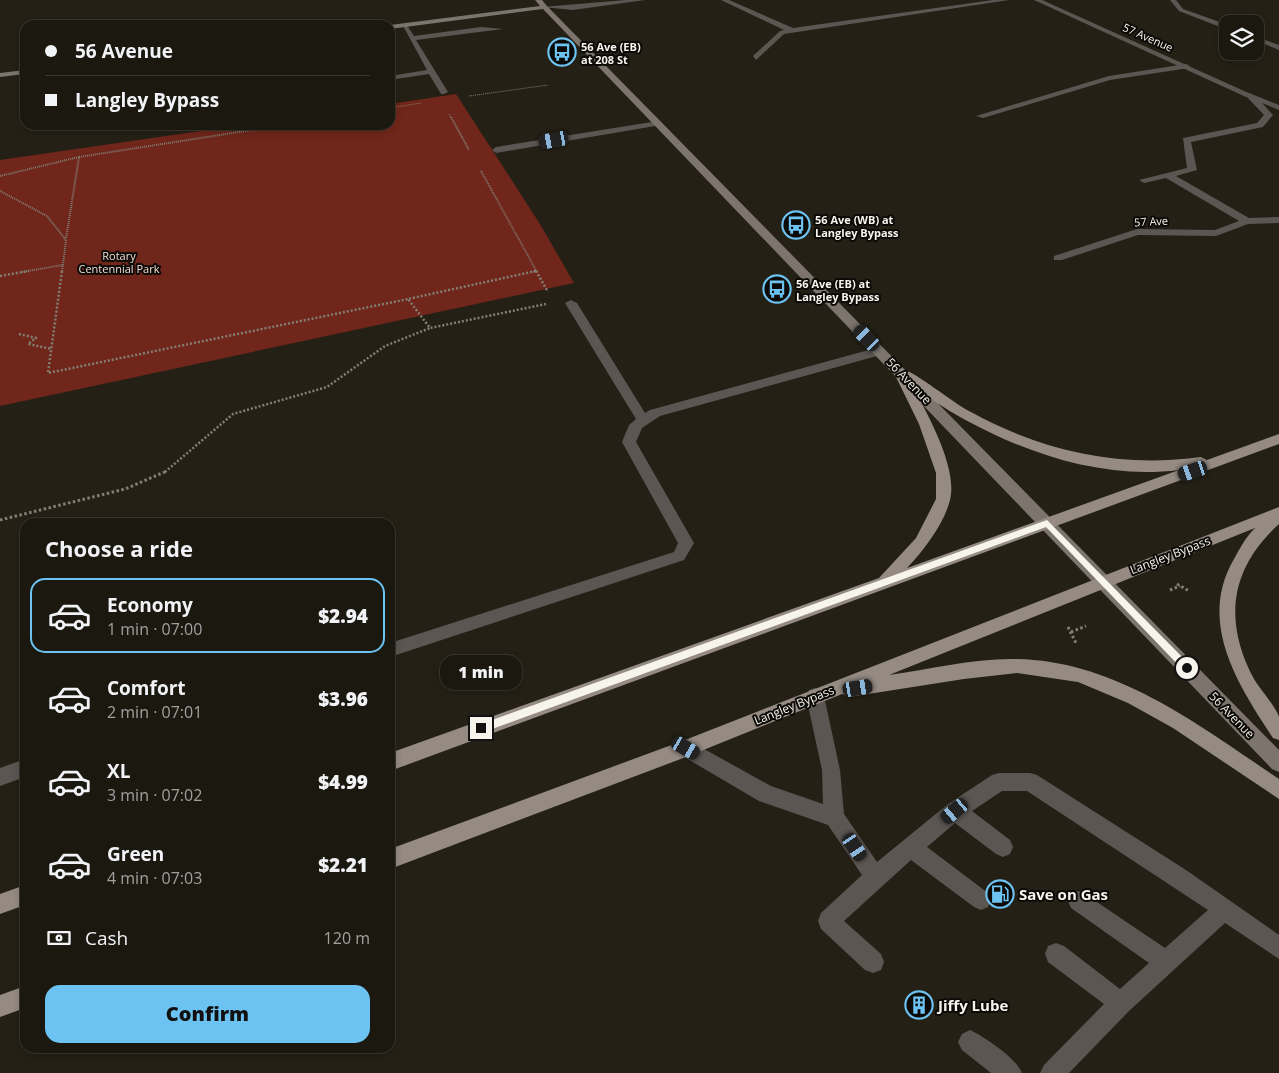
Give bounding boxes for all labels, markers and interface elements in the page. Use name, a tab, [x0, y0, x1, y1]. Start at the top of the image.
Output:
map controls	[1219, 15, 1264, 60]
button: layers	[1219, 15, 1264, 60]
street label: 57 Avenue	[1120, 19, 1176, 55]
bus stop icon: 56 Ave (EB) at 208 St	[547, 37, 577, 67]
text: 56 Avenue	[75, 38, 173, 64]
place label: 56 Ave (EB) at 208 St	[581, 39, 641, 67]
text: Langley Bypass	[75, 87, 219, 113]
car	[537, 130, 570, 150]
bus stop icon: 56 Ave (WB) at Langley Bypass	[781, 210, 811, 240]
place label: 56 Ave (WB) at Langley Bypass	[815, 212, 899, 240]
street label: 57 Ave	[1134, 213, 1168, 229]
park label: Rotary Centennial Park	[79, 248, 160, 276]
bus stop icon: 56 Ave (EB) at Langley Bypass	[762, 274, 792, 304]
place label: 56 Ave (EB) at Langley Bypass	[796, 276, 880, 304]
car	[851, 322, 882, 354]
street label: 56 Avenue	[883, 354, 936, 408]
car	[1176, 459, 1209, 483]
street label: Langley Bypass	[1127, 532, 1213, 578]
text: Choose a ride	[45, 533, 193, 563]
text: Economy	[107, 592, 193, 618]
icon: car	[47, 593, 92, 638]
text: $2.94	[318, 603, 368, 629]
text: 1 min · 07:00	[107, 618, 202, 640]
callout: 1 min	[440, 656, 522, 690]
route start	[1176, 657, 1198, 679]
text: 1 min	[458, 661, 504, 683]
text: Comfort	[107, 675, 186, 701]
icon: car	[47, 676, 92, 721]
car	[842, 678, 873, 698]
street label: Langley Bypass	[751, 681, 837, 729]
text: $3.96	[318, 686, 368, 712]
street label: 56 Avenue	[1206, 688, 1259, 742]
text: 2 min · 07:01	[107, 701, 202, 723]
route end	[470, 717, 492, 739]
car	[669, 734, 702, 762]
text: XL	[107, 758, 130, 784]
icon: car	[47, 759, 92, 804]
text: $4.99	[318, 769, 368, 795]
text: 3 min · 07:02	[107, 784, 202, 806]
car	[938, 796, 971, 826]
car	[840, 830, 869, 864]
text: Green	[107, 841, 164, 867]
icon: car	[47, 842, 92, 887]
text: $2.21	[318, 852, 368, 878]
text: 4 min · 07:03	[107, 867, 202, 889]
fuel station icon: Save on Gas	[985, 879, 1015, 909]
place label: Save on Gas	[1019, 884, 1108, 904]
icon: cash	[45, 924, 73, 952]
text: Cash	[85, 925, 128, 951]
text: 120 m	[324, 927, 370, 949]
button: Confirm	[45, 985, 370, 1043]
building icon: Jiffy Lube	[904, 990, 934, 1020]
place label: Jiffy Lube	[936, 995, 1008, 1015]

